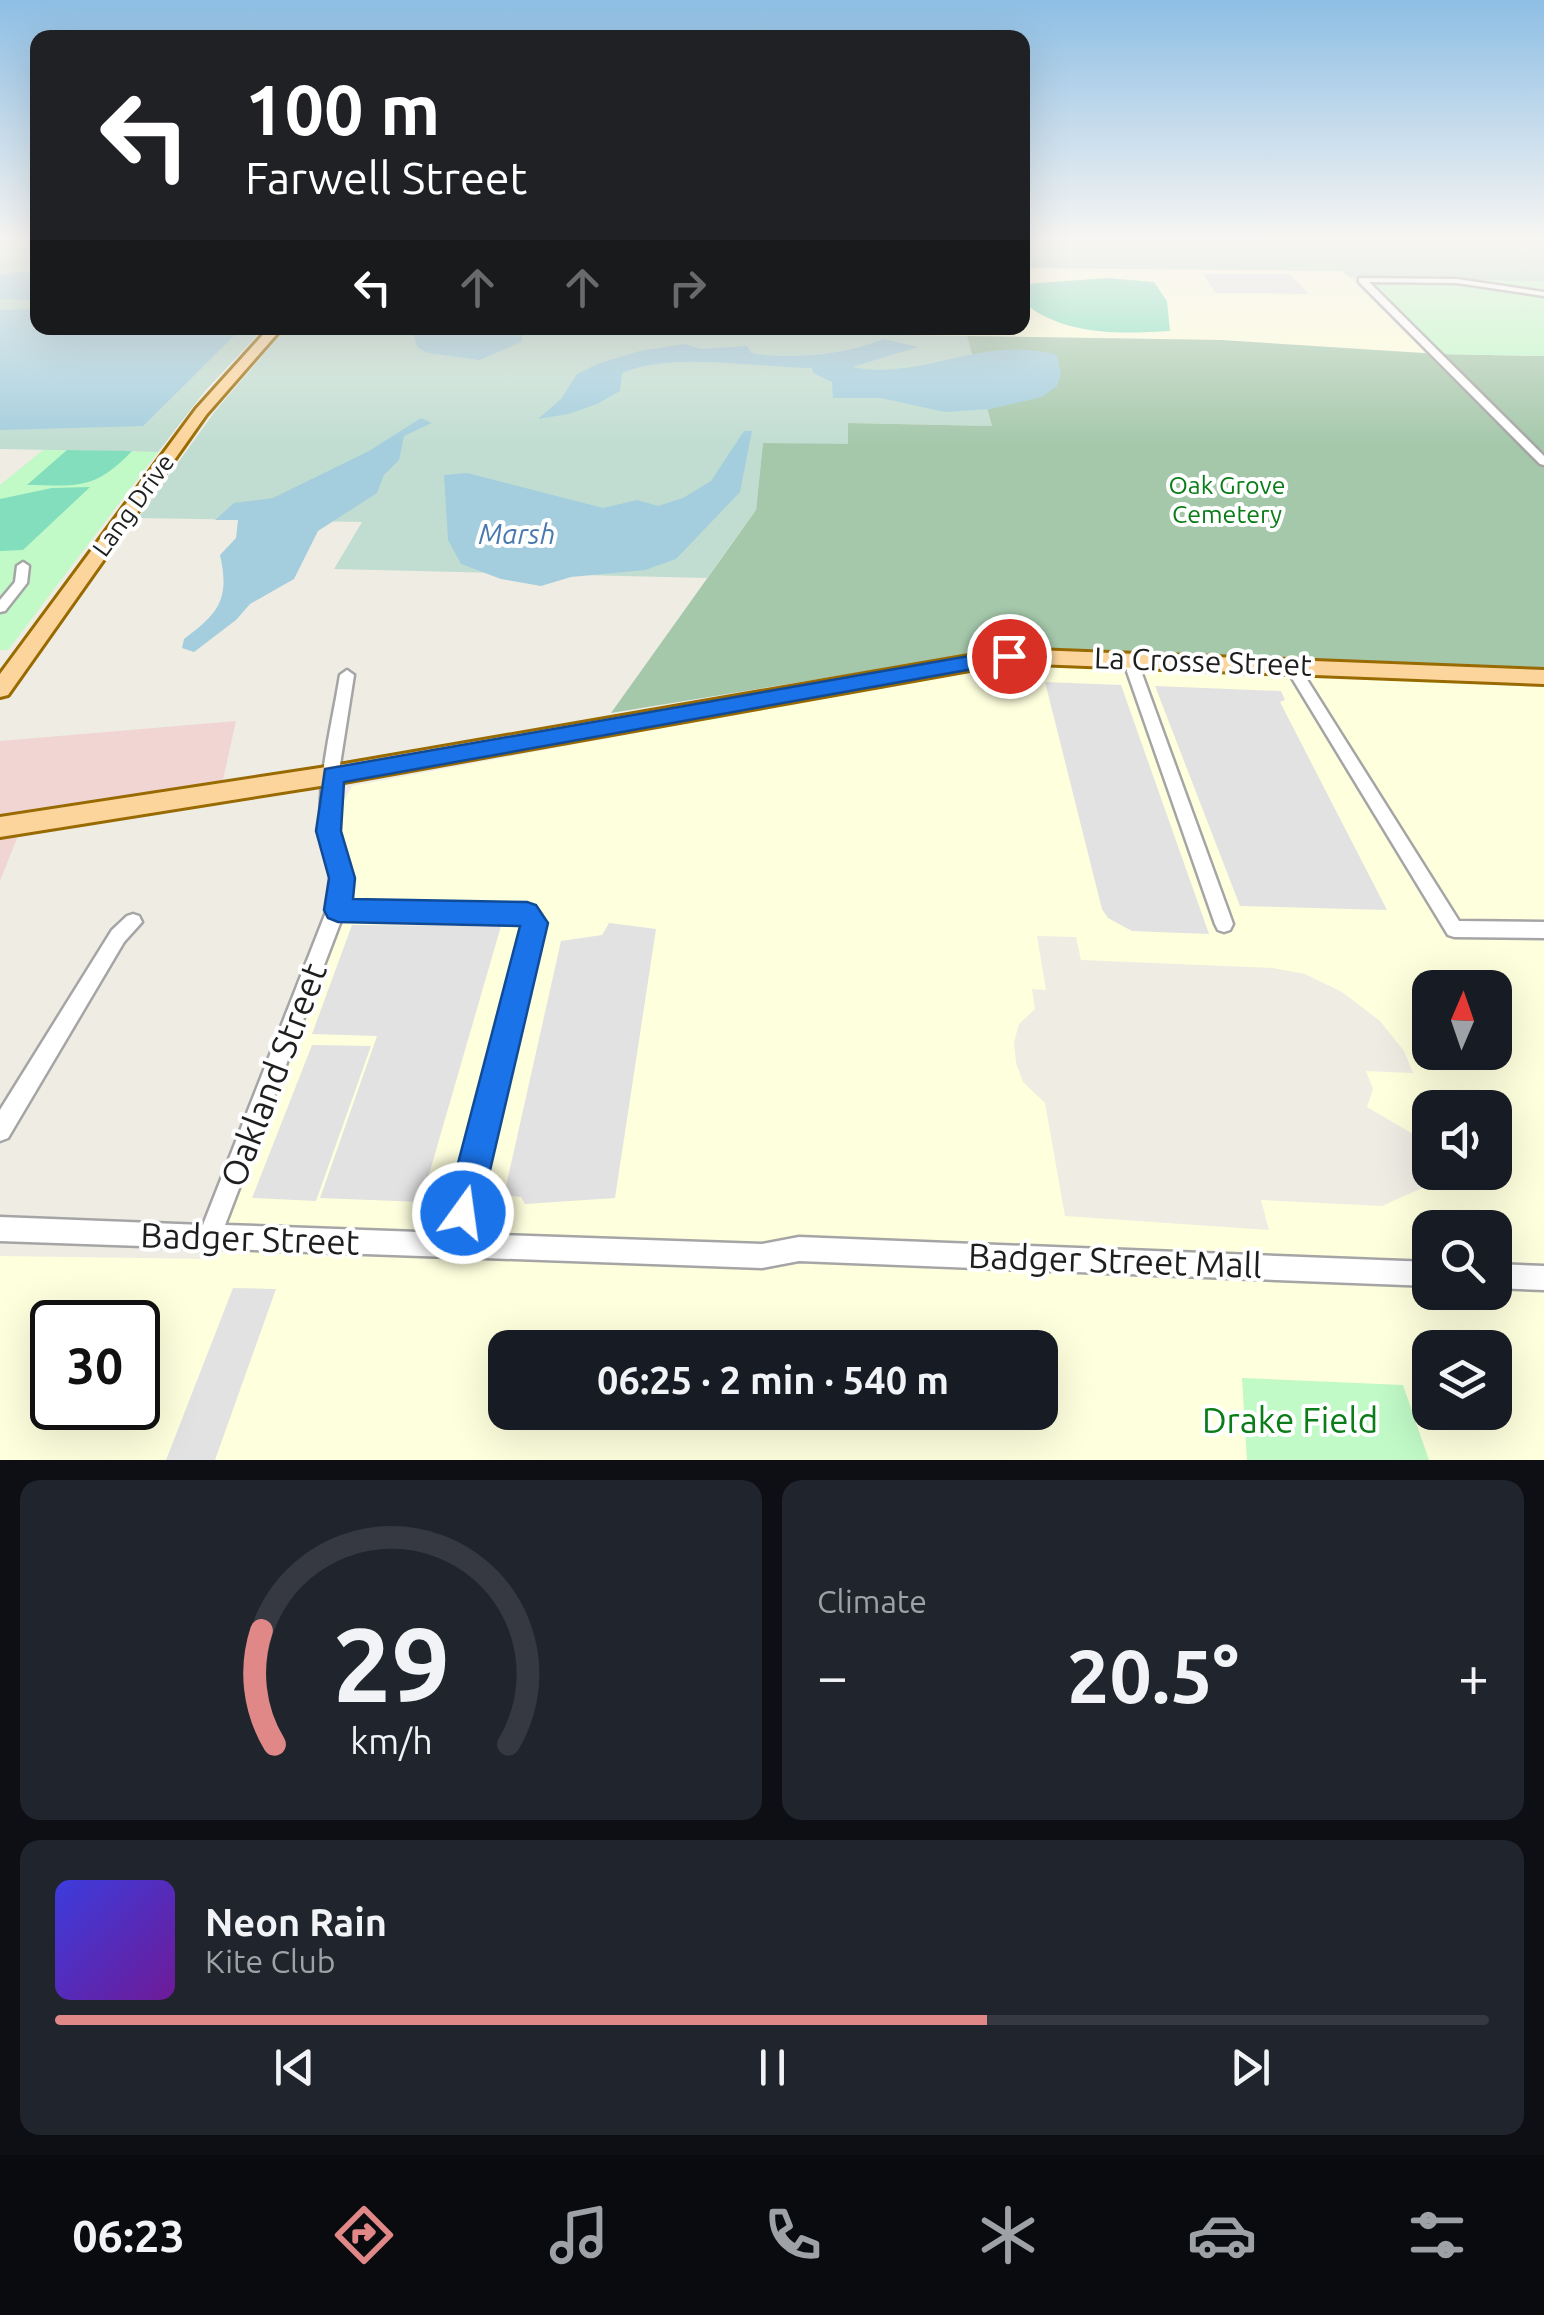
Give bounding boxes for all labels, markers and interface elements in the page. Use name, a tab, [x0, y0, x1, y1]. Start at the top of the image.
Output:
icon: left	[80, 70, 210, 200]
text: 100 m	[245, 70, 440, 148]
text: Farwell Street	[245, 152, 527, 203]
icon: left	[345, 260, 400, 315]
icon: ahead	[450, 260, 505, 315]
icon: ahead	[555, 260, 610, 315]
icon: right	[660, 260, 715, 315]
street label: Lang Drive	[87, 449, 179, 561]
park label: Oak Grove Cemetery	[1168, 471, 1286, 528]
water label: Marsh	[479, 518, 555, 549]
pin	[967, 614, 1052, 699]
icon: arrive	[982, 629, 1037, 684]
street label: La Crosse Street	[1093, 640, 1313, 682]
street label: Oakland Street	[212, 957, 334, 1192]
north arrow	[1412, 970, 1512, 1070]
map controls	[1412, 970, 1512, 1430]
button: sound	[1412, 1090, 1512, 1190]
position arrow	[411, 1161, 515, 1265]
button: search	[1412, 1210, 1512, 1310]
street label: Badger Street	[140, 1214, 360, 1262]
street label: Badger Street Mall	[967, 1235, 1263, 1285]
speed limit sign: 30	[30, 1300, 160, 1430]
button: layers	[1412, 1330, 1512, 1430]
text: 06:25 · 2 min · 540 m	[597, 1359, 949, 1401]
park label: Drake Field	[1202, 1400, 1378, 1440]
text: Climate	[817, 1583, 927, 1619]
text: 29	[332, 1605, 450, 1722]
text: 20.5°	[1067, 1633, 1239, 1717]
text: −	[817, 1645, 848, 1706]
text: +	[1458, 1645, 1489, 1706]
text: km/h	[350, 1721, 432, 1761]
text: Neon Rain	[205, 1901, 387, 1943]
text: Kite Club	[205, 1943, 335, 1979]
icon: previous	[267, 2040, 322, 2095]
icon: pause	[745, 2040, 800, 2095]
icon: next	[1223, 2040, 1278, 2095]
icon: directions	[329, 2200, 399, 2270]
icon: music	[544, 2200, 614, 2270]
icon: phone	[758, 2200, 828, 2270]
icon: climate	[973, 2200, 1043, 2270]
icon: car	[1187, 2200, 1257, 2270]
icon: filters	[1402, 2200, 1472, 2270]
text: 06:23	[72, 2210, 185, 2261]

